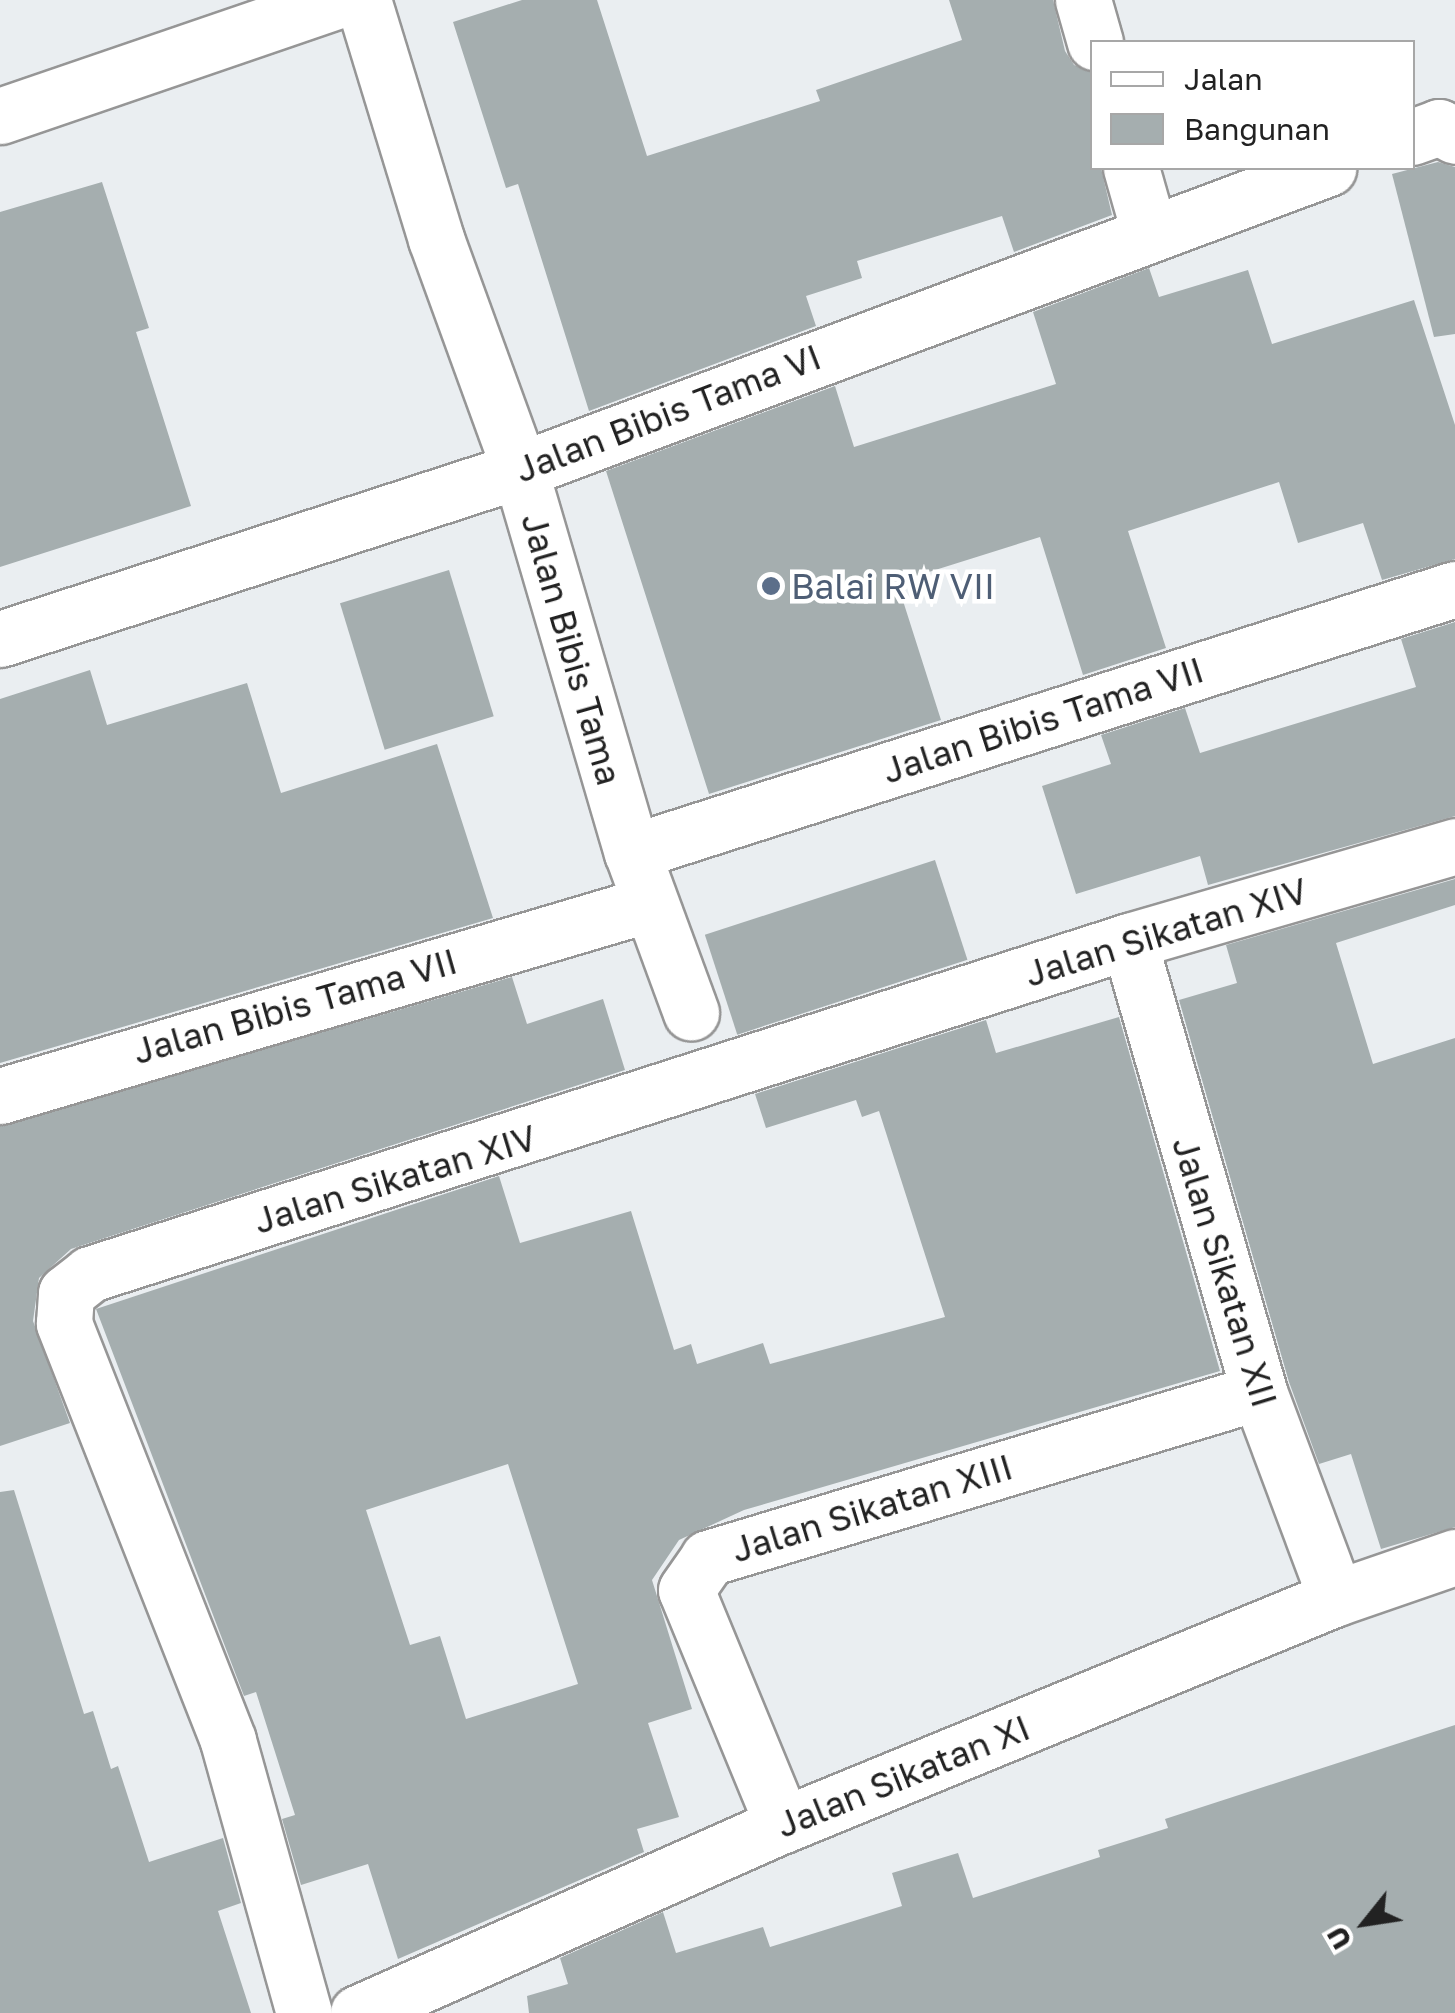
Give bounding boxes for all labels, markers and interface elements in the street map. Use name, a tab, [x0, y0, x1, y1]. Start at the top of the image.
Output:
legend	[1090, 40, 1415, 170]
text: Jalan	[1184, 61, 1263, 97]
text: Bangunan	[1184, 111, 1330, 147]
street label: Jalan Bibis Tama VI	[509, 335, 827, 491]
street label: Jalan Bibis Tama	[513, 508, 631, 790]
place label: Balai RW VII	[791, 565, 995, 607]
marker: Balai RW VII	[760, 575, 782, 597]
street label: Jalan Bibis Tama VII	[877, 648, 1209, 792]
street label: Jalan Sikatan XIV	[1020, 869, 1312, 995]
street label: Jalan Bibis Tama VII	[128, 940, 462, 1072]
street label: Jalan Sikatan XIV	[249, 1116, 541, 1242]
street label: Jalan Sikatan XII	[1164, 1132, 1286, 1412]
street label: Jalan Sikatan XIII	[727, 1445, 1017, 1571]
street label: Jalan Sikatan XI	[770, 1706, 1036, 1846]
north arrow	[1315, 1873, 1415, 1973]
text: U	[1319, 1921, 1358, 1955]

